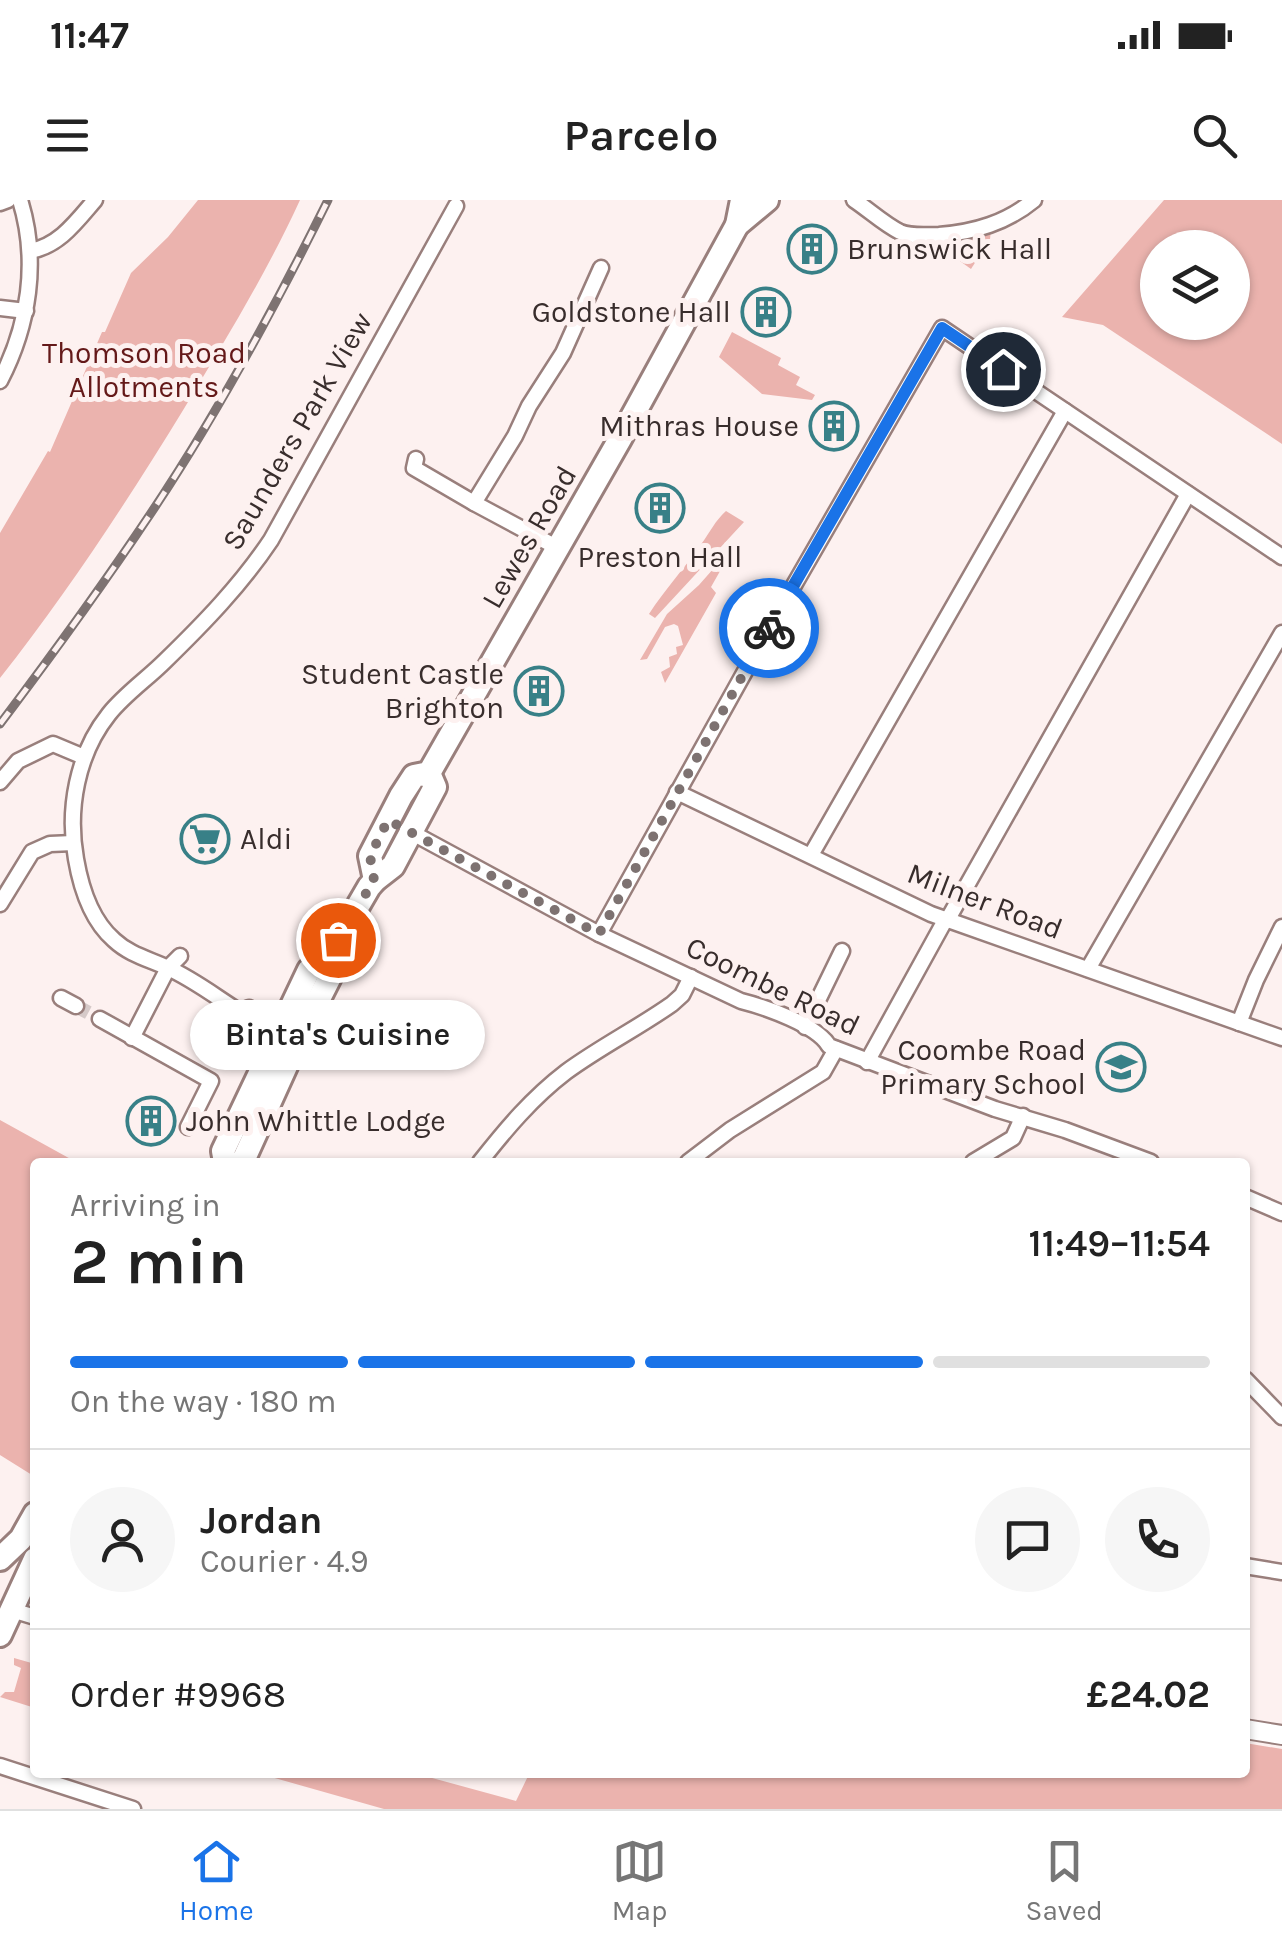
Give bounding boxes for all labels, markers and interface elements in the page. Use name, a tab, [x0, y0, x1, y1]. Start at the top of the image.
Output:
text: 11:47	[50, 13, 129, 58]
icon: menu	[40, 108, 95, 163]
icon: search	[1187, 108, 1242, 163]
text: Parcelo	[564, 109, 718, 161]
building icon: Brunswick Hall	[786, 223, 838, 275]
map controls	[1140, 230, 1250, 340]
button: layers	[1140, 230, 1250, 340]
place label: Brunswick Hall	[847, 231, 1052, 267]
building icon: Goldstone Hall	[740, 286, 792, 338]
place label: Goldstone Hall	[532, 294, 731, 330]
street label: Saunders Park View	[214, 305, 380, 556]
pin	[961, 327, 1046, 412]
park label: Thomson Road Allotments	[42, 335, 246, 405]
icon: home	[976, 342, 1031, 397]
building icon: Mithras House	[808, 400, 860, 452]
place label: Mithras House	[599, 408, 799, 444]
street label: Lewes Road	[474, 459, 584, 615]
building icon: Preston Hall	[634, 482, 686, 534]
place label: Preston Hall	[578, 539, 742, 575]
courier	[719, 578, 819, 678]
icon: bike	[742, 601, 797, 656]
place label: Student Castle Brighton	[301, 656, 504, 726]
building icon: Student Castle Brighton	[513, 665, 565, 717]
supermarket icon: Aldi	[179, 813, 231, 865]
place label: Aldi	[240, 821, 292, 857]
street label: Milner Road	[902, 855, 1068, 947]
pin	[296, 898, 381, 983]
icon: bag	[311, 913, 366, 968]
street label: Coombe Road	[680, 928, 866, 1044]
callout: Binta's Cuisine	[190, 1000, 486, 1070]
text: Binta's Cuisine	[225, 1016, 450, 1053]
place label: Coombe Road Primary School	[880, 1032, 1086, 1102]
school or university icon: Coombe Road Primary School	[1095, 1041, 1147, 1093]
building icon: John Whittle Lodge	[125, 1095, 177, 1147]
place label: John Whittle Lodge	[186, 1103, 446, 1139]
text: Arriving in	[70, 1187, 221, 1224]
text: 11:49–11:54	[1029, 1221, 1210, 1266]
text: 2 min	[70, 1223, 247, 1299]
text: On the way · 180 m	[70, 1383, 336, 1420]
button: person	[70, 1487, 175, 1592]
button: chat	[975, 1487, 1080, 1592]
button: phone	[1105, 1487, 1210, 1592]
text: Jordan	[200, 1498, 323, 1543]
text: Courier · 4.9	[200, 1543, 369, 1580]
text: Order #9968	[70, 1672, 286, 1717]
text: £24.02	[1086, 1672, 1210, 1717]
tab: Home	[179, 1834, 254, 1927]
tab: Map	[612, 1834, 667, 1927]
tab: Saved	[1026, 1834, 1103, 1927]

